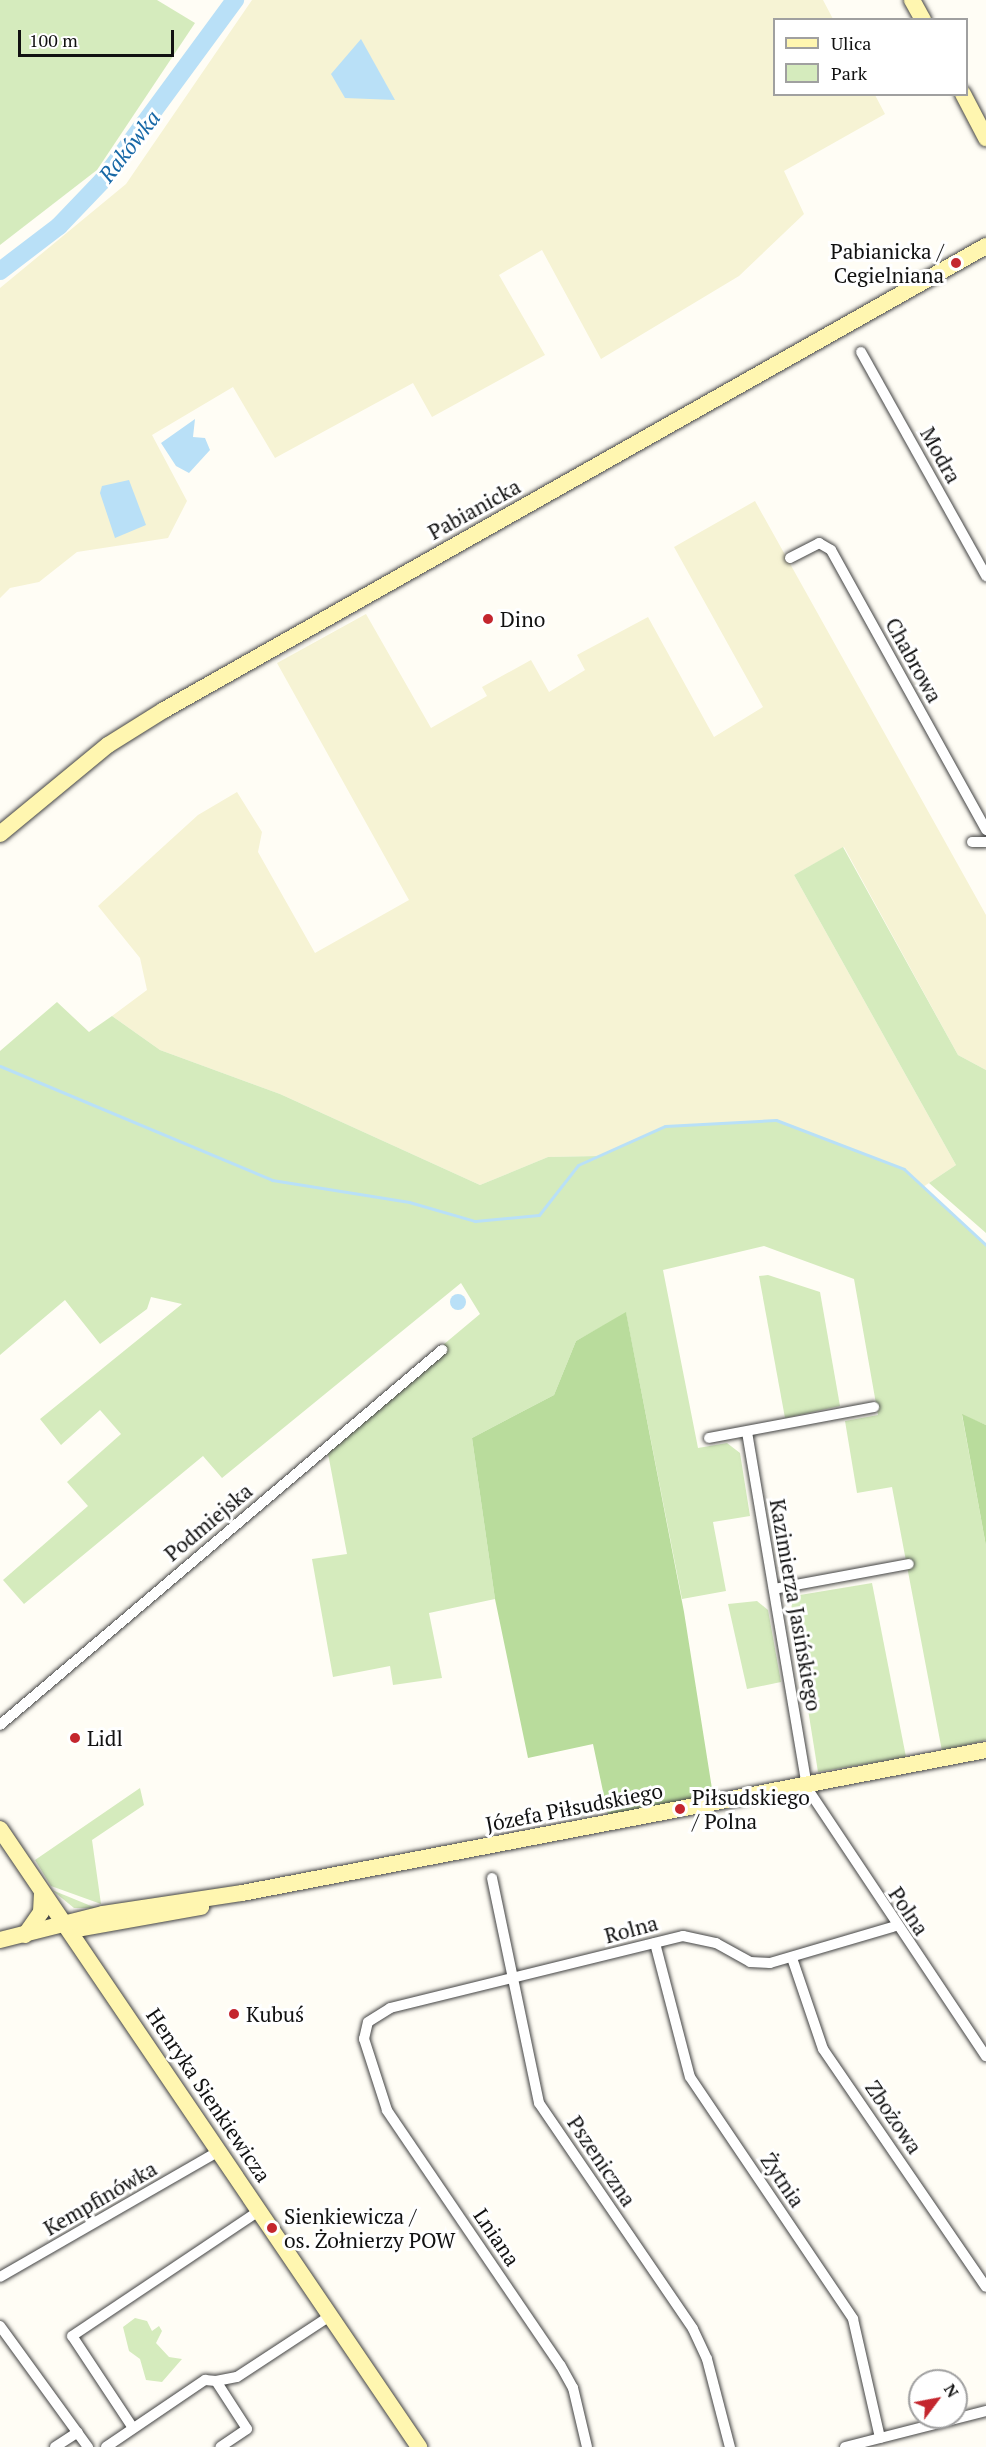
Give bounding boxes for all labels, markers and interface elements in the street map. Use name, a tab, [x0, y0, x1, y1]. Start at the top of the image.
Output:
scale bar	[21, 18, 177, 56]
legend	[773, 18, 968, 96]
text: 100 m	[29, 28, 78, 52]
text: Ulica	[831, 31, 871, 55]
text: Park	[831, 61, 867, 85]
water label: Rakówka	[93, 105, 165, 187]
place label: Pabianicka / Cegielniana	[830, 238, 944, 288]
marker: Pabianicka / Cegielniana	[949, 256, 963, 270]
street label: Modra	[915, 423, 967, 487]
street label: Pabianicka	[424, 473, 524, 545]
place label: Dino	[500, 606, 545, 632]
marker: Dino	[481, 612, 495, 626]
street label: Chabrowa	[880, 613, 948, 707]
street label: Podmiejska	[159, 1478, 257, 1566]
street label: Kazimierza Jasińskiego	[765, 1497, 827, 1713]
place label: Lidl	[87, 1725, 123, 1751]
marker: Lidl	[68, 1731, 82, 1745]
street label: Józefa Piłsudskiego	[483, 1777, 665, 1837]
place label: Piłsudskiego / Polna	[692, 1784, 810, 1834]
marker: Piłsudskiego / Polna	[673, 1802, 687, 1816]
street label: Polna	[884, 1882, 934, 1940]
street label: Rolna	[602, 1910, 660, 1948]
place label: Kubuś	[246, 2001, 304, 2027]
street label: Henryka Sienkiewicza	[141, 2003, 277, 2187]
marker: Kubuś	[227, 2007, 241, 2021]
street label: Zbożowa	[860, 2076, 928, 2158]
street label: Pszeniczna	[563, 2111, 641, 2211]
street label: Żytnia	[756, 2148, 810, 2212]
street label: Kempfinówka	[39, 2156, 161, 2240]
place label: Sienkiewicza / os. Żołnierzy POW	[284, 2203, 456, 2253]
street label: Lniana	[469, 2203, 525, 2271]
marker: Sienkiewicza / os. Żołnierzy POW	[265, 2221, 279, 2235]
north arrow	[908, 2369, 968, 2429]
text: N	[939, 2380, 964, 2401]

